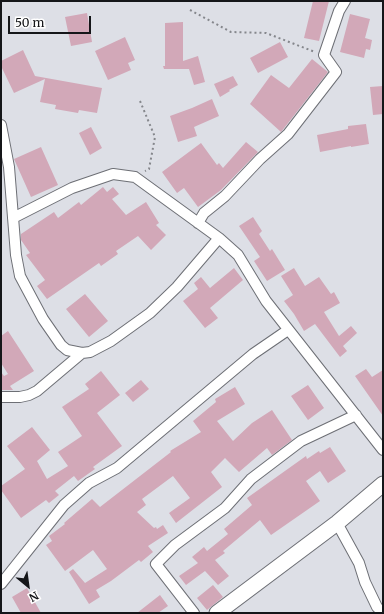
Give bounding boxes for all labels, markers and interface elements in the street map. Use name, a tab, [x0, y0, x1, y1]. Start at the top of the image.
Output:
scale bar	[10, 8, 93, 34]
text: 50 m	[15, 15, 44, 30]
north arrow	[8, 566, 48, 606]
text: N	[27, 588, 41, 605]

